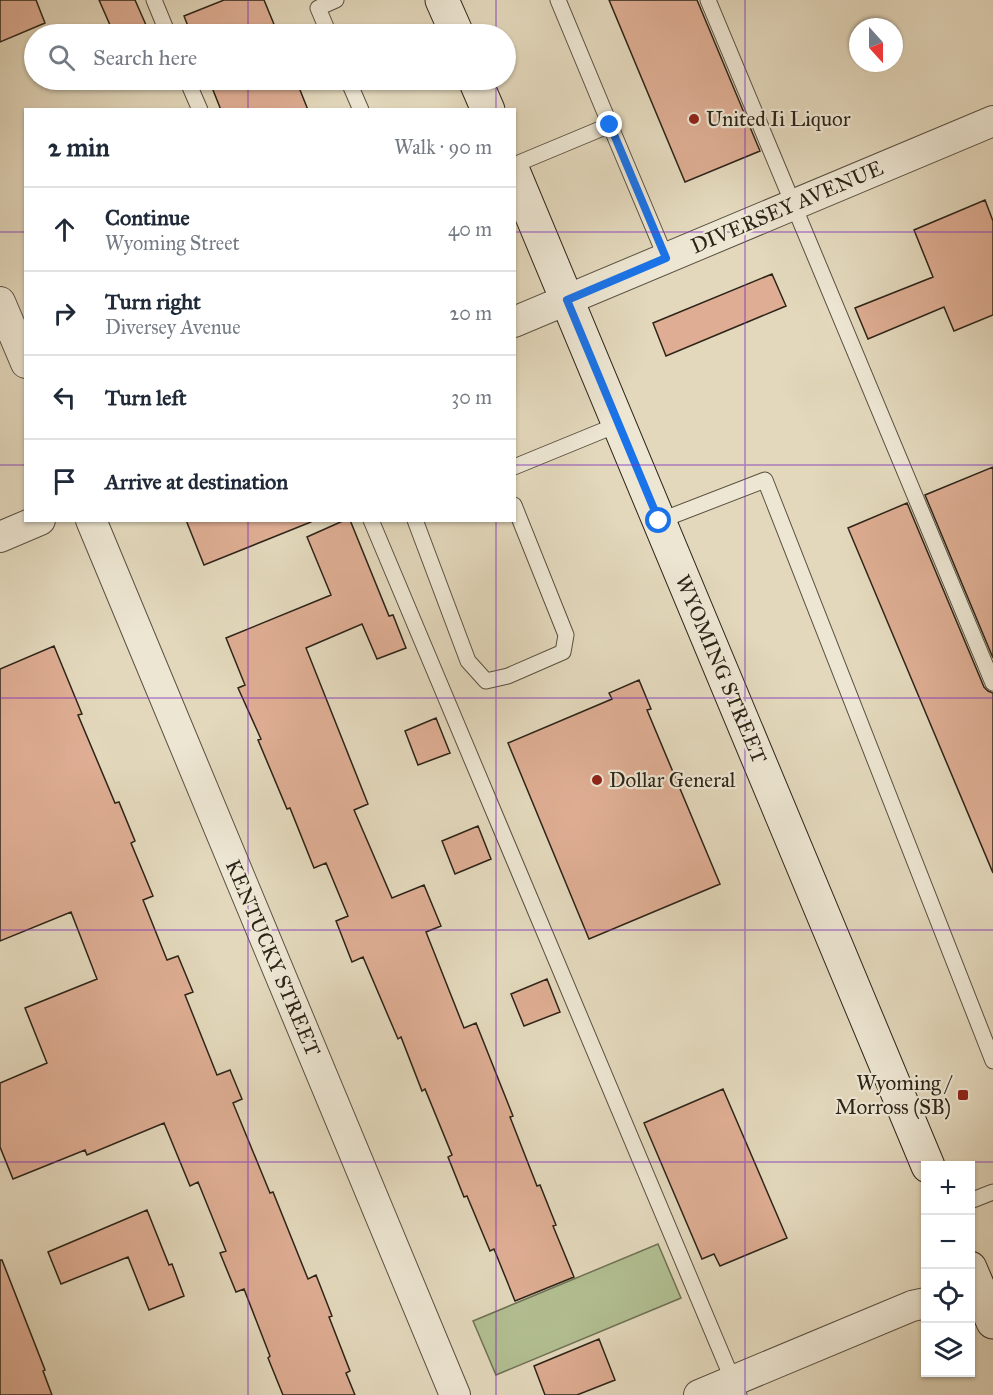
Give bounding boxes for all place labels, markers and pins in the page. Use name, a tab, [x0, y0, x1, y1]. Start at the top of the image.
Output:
place label: United Ii Liquor	[706, 106, 851, 132]
marker: United Ii Liquor	[687, 112, 701, 126]
place label: Dollar General	[609, 767, 736, 793]
marker: Dollar General	[590, 773, 604, 787]
place label: Wyoming / Morross (SB)	[835, 1070, 953, 1120]
marker: Wyoming / Morross (SB)	[956, 1088, 970, 1102]

